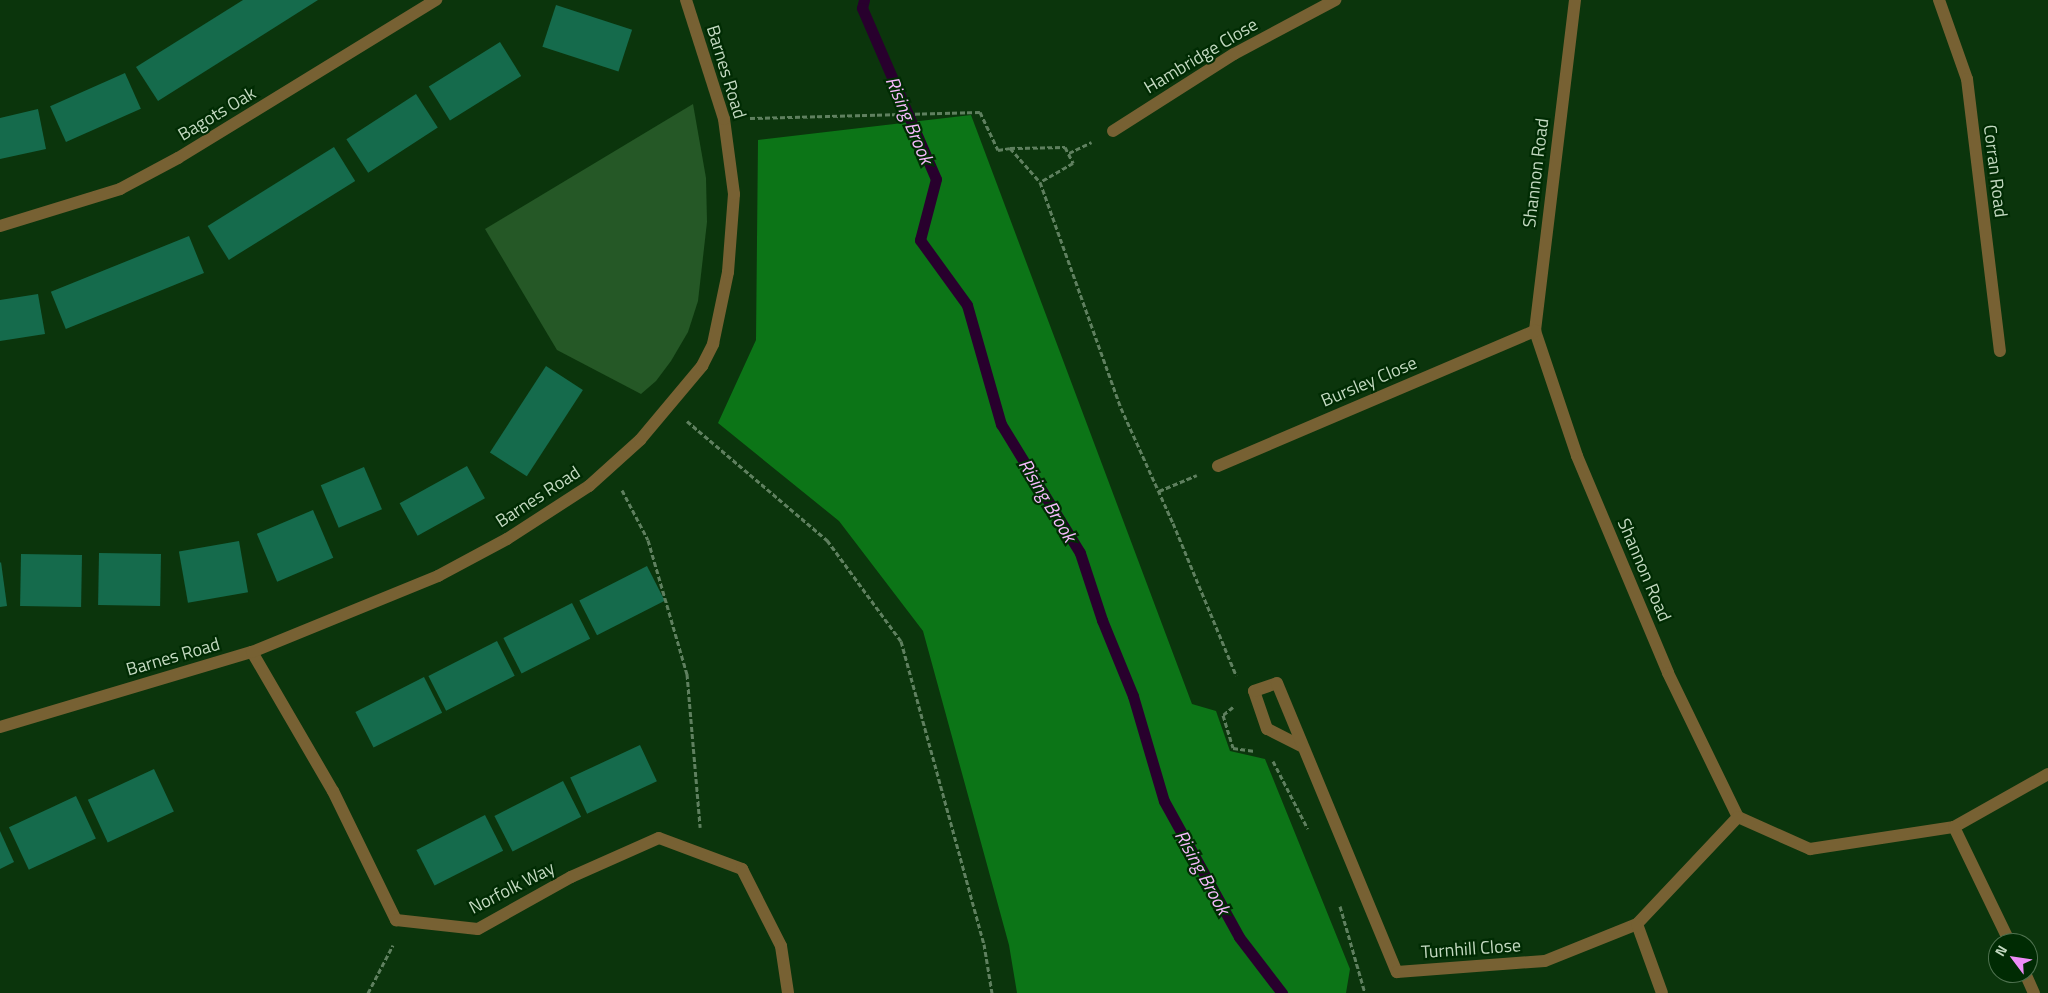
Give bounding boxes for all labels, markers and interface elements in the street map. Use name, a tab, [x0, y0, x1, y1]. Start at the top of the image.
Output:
street label: Hambridge Close	[1140, 14, 1262, 98]
street label: Barnes Road	[702, 23, 750, 121]
water label: Rising Brook	[881, 73, 939, 167]
street label: Bagots Oak	[174, 82, 260, 146]
street label: Shannon Road	[1519, 117, 1553, 229]
street label: Corran Road	[1979, 123, 2011, 219]
street label: Bursley Close	[1318, 352, 1420, 412]
water label: Rising Brook	[1014, 454, 1082, 546]
street label: Barnes Road	[492, 462, 584, 532]
street label: Shannon Road	[1613, 515, 1675, 625]
street label: Barnes Road	[124, 633, 222, 681]
water label: Rising Brook	[1170, 826, 1236, 918]
street label: Norfolk Way	[466, 857, 558, 919]
north arrow	[1988, 933, 2038, 983]
street label: Turnhill Close	[1420, 935, 1522, 963]
text: N	[1989, 941, 2012, 960]

